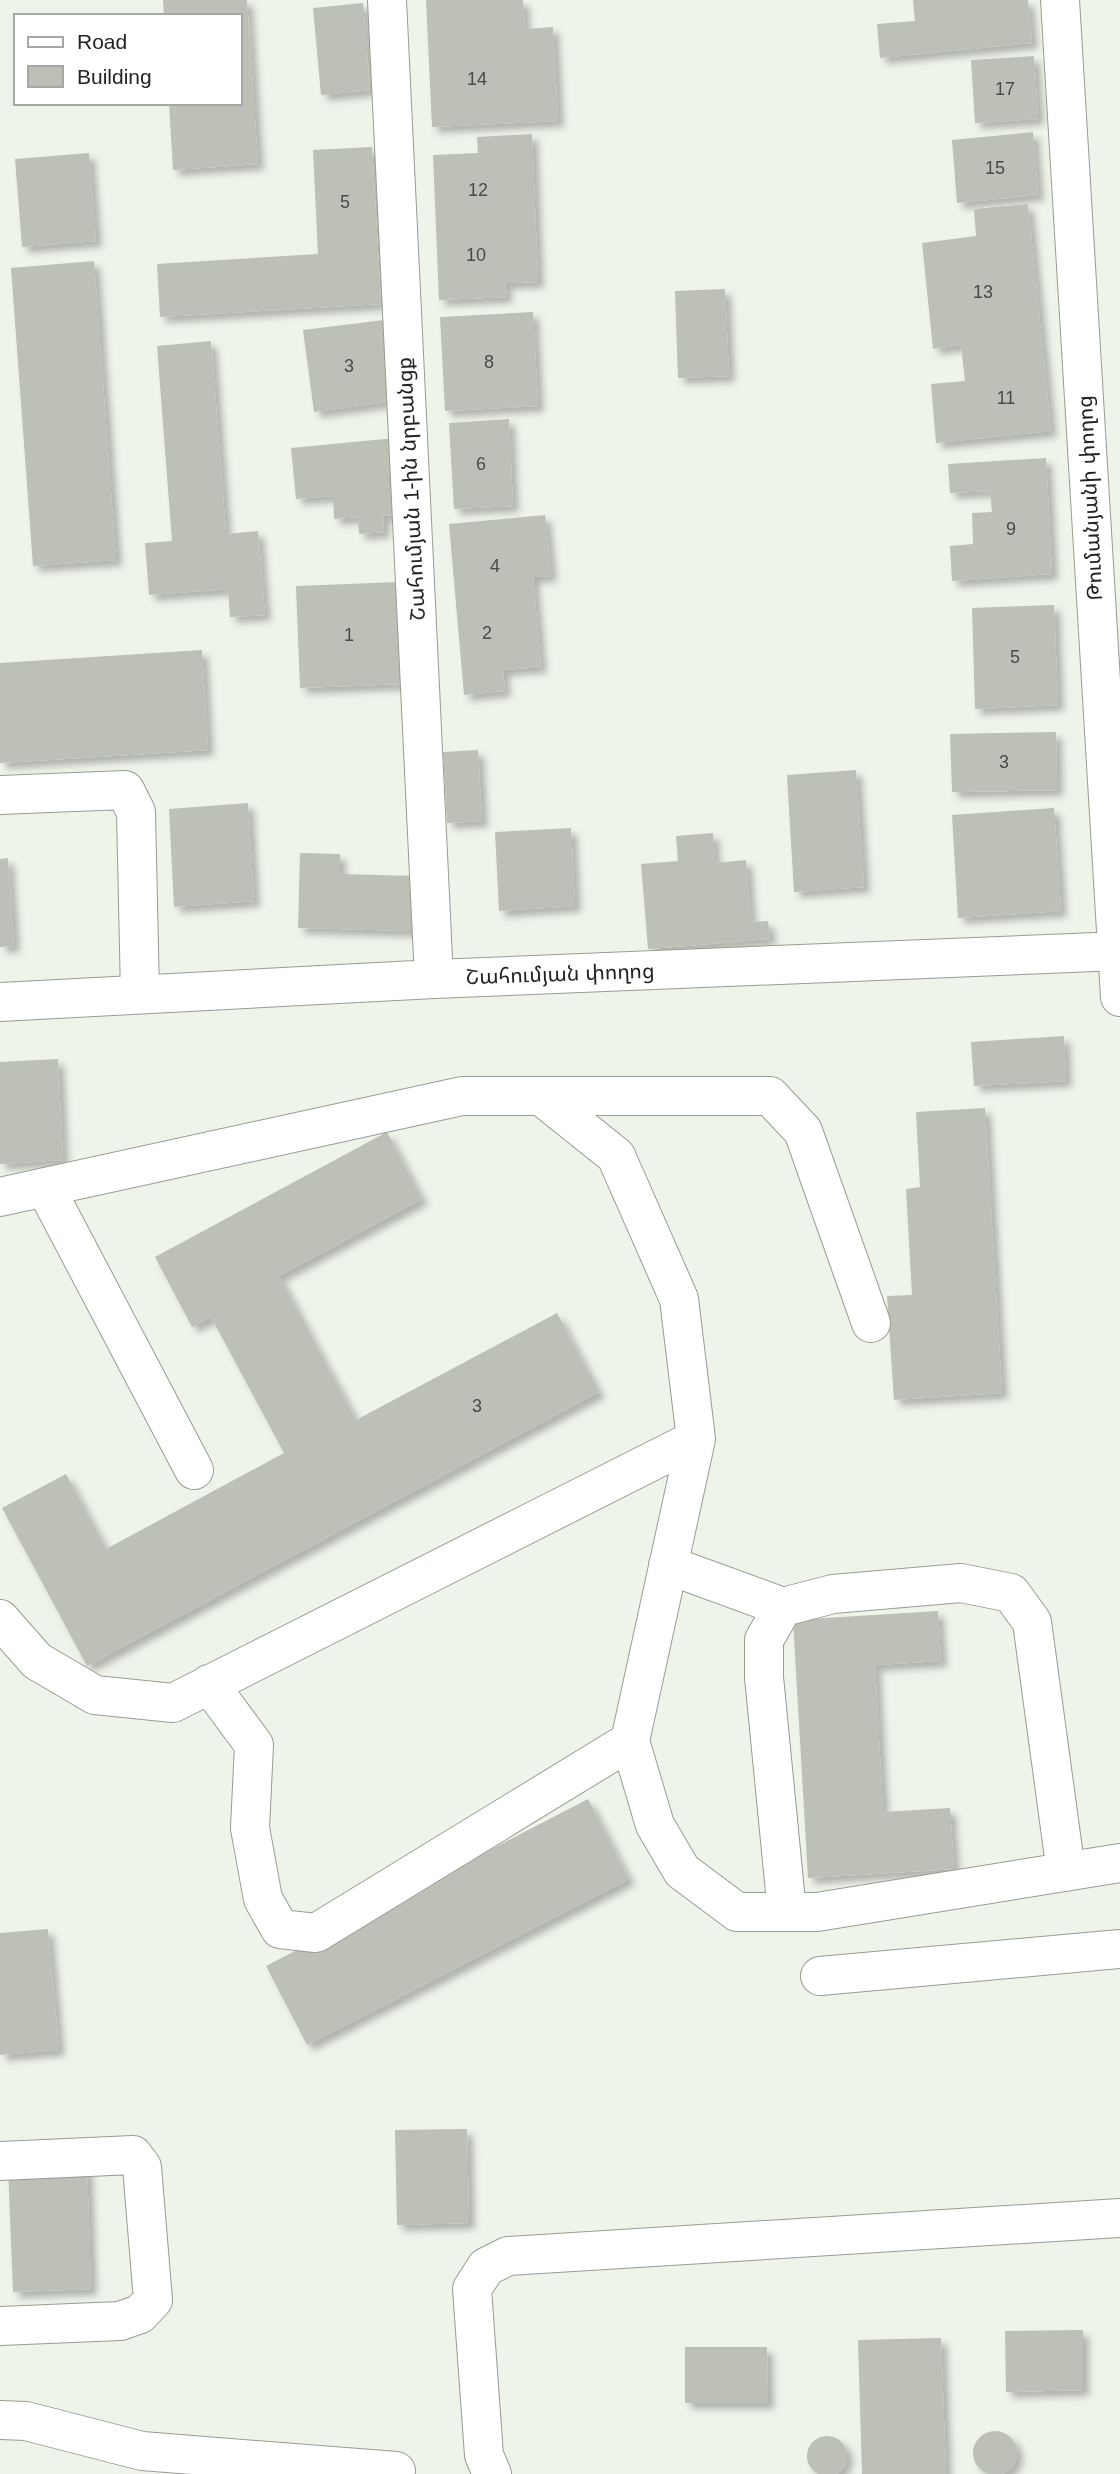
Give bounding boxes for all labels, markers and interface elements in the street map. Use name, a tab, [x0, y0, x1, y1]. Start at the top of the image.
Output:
legend	[14, 14, 242, 105]
text: Road	[77, 30, 127, 53]
text: Building	[77, 65, 152, 88]
house number: 14	[467, 69, 487, 89]
house number: 17	[995, 79, 1015, 99]
house number: 15	[985, 158, 1005, 178]
house number: 12	[468, 180, 488, 200]
house number: 5	[340, 192, 350, 212]
house number: 10	[466, 245, 486, 265]
house number: 13	[973, 282, 993, 302]
house number: 8	[484, 352, 494, 372]
house number: 3	[344, 356, 354, 376]
street label: Շահումյան 1-ին նրբանցք	[392, 357, 430, 621]
house number: 11	[997, 388, 1015, 408]
street label: Թումանյանի փողոց	[1073, 395, 1107, 601]
house number: 6	[476, 454, 486, 474]
house number: 9	[1006, 519, 1016, 539]
house number: 4	[490, 556, 500, 576]
house number: 2	[482, 623, 492, 643]
house number: 1	[344, 625, 354, 645]
house number: 5	[1010, 647, 1020, 667]
house number: 3	[999, 752, 1009, 772]
street label: Շահումյան փողոց	[465, 959, 655, 989]
house number: 3	[472, 1396, 482, 1416]

